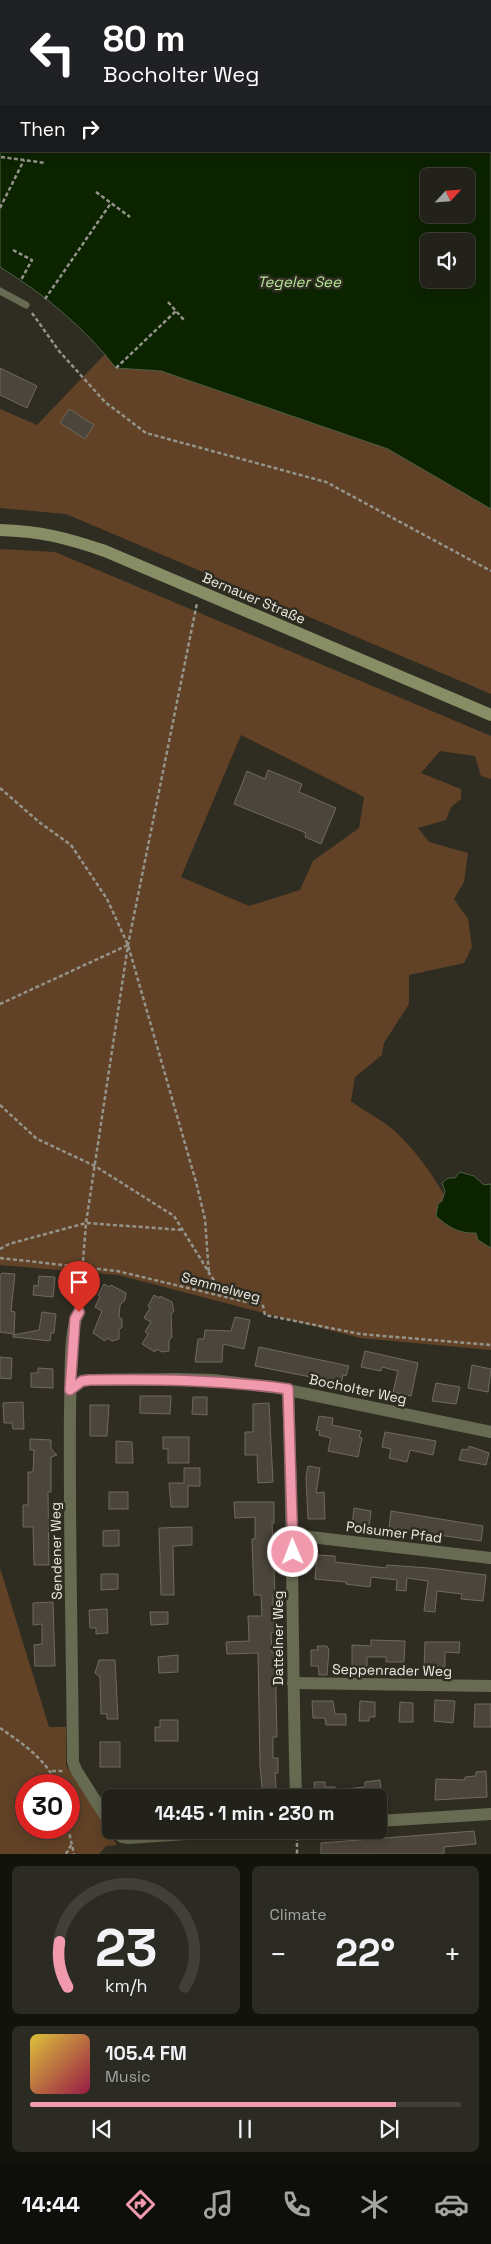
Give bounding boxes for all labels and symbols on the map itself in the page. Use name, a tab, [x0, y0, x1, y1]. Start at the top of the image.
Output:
north arrow	[420, 168, 475, 222]
water label: Tegeler See	[257, 272, 342, 291]
street label: Bernauer Straße	[200, 568, 308, 628]
pin	[58, 1261, 100, 1312]
street label: Semmelweg	[180, 1268, 262, 1306]
street label: Bocholter Weg	[307, 1370, 409, 1408]
street label: Sendener Weg	[46, 1502, 66, 1600]
street label: Polsumer Pfad	[345, 1517, 443, 1547]
position arrow	[266, 1525, 318, 1577]
street label: Dattelner Weg	[269, 1591, 287, 1685]
street label: Seppenrader Weg	[332, 1660, 452, 1680]
speed limit sign: 30	[15, 1774, 80, 1839]

